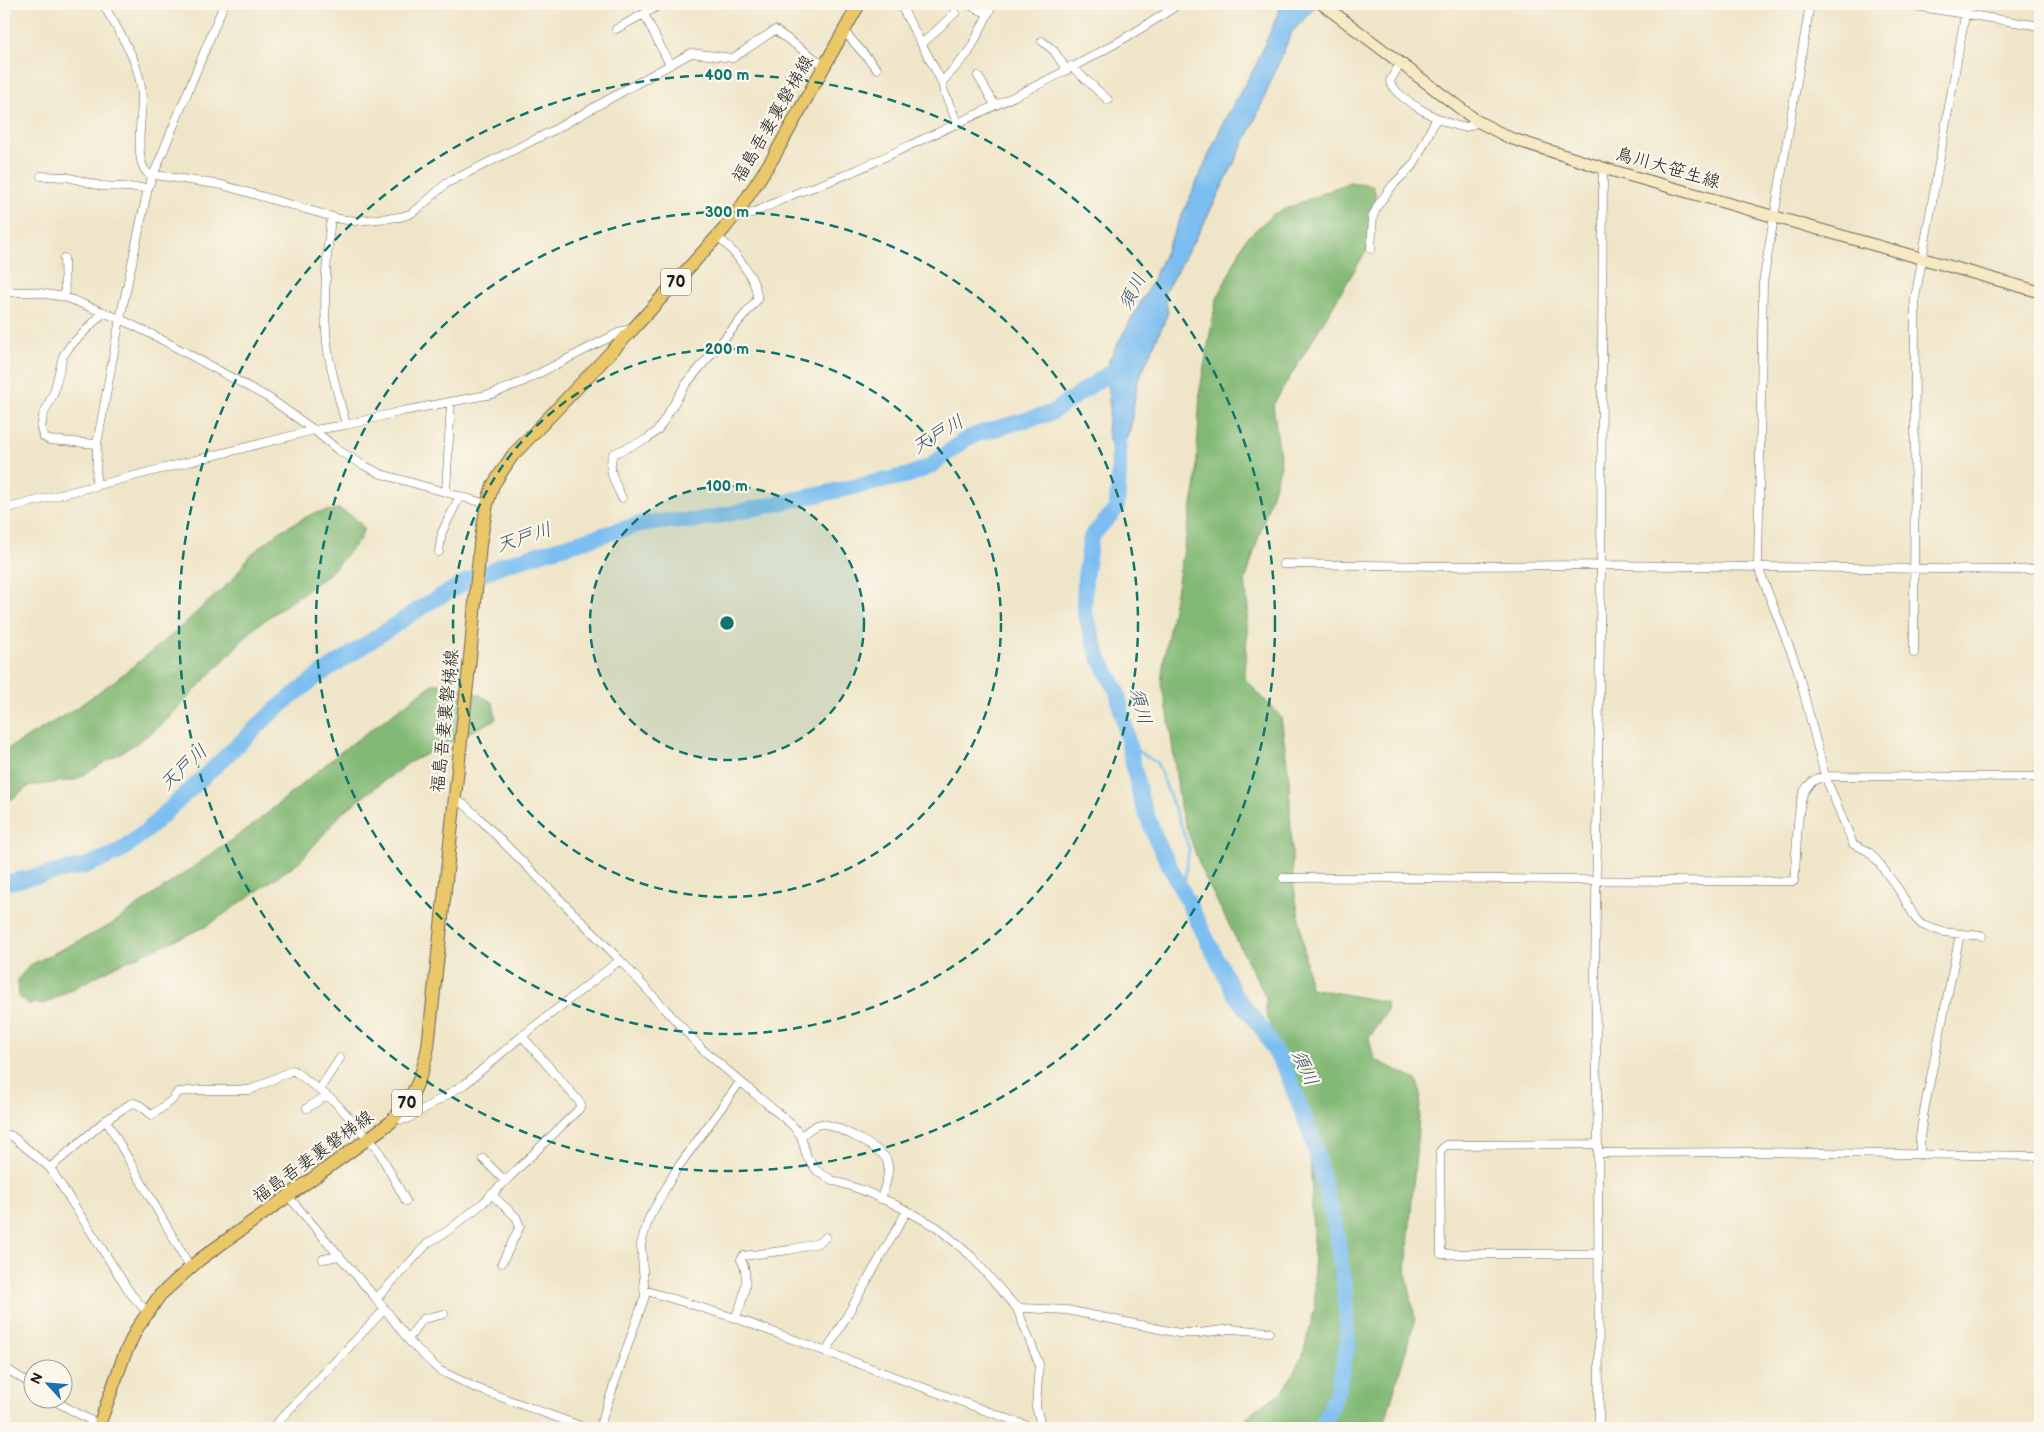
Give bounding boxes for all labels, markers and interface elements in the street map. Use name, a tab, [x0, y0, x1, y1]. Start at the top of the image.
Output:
street label: 福島吾妻裏磐梯線	[728, 51, 818, 187]
text: 400 m	[705, 66, 749, 85]
street label: 鳥川大笹生線	[1613, 143, 1723, 193]
text: 300 m	[705, 203, 749, 222]
road number: 70	[661, 268, 691, 296]
water label: 須川	[1114, 270, 1152, 314]
text: 200 m	[705, 340, 749, 359]
water label: 天戸川	[908, 410, 968, 460]
text: 100 m	[706, 477, 748, 496]
water label: 天戸川	[493, 518, 555, 558]
centre of rings	[718, 614, 736, 632]
street label: 福島吾妻裏磐梯線	[427, 648, 463, 794]
water label: 須川	[1124, 685, 1156, 727]
water label: 天戸川	[155, 740, 213, 796]
water label: 須川	[1286, 1046, 1322, 1090]
road number: 70	[392, 1090, 422, 1116]
street label: 福島吾妻裏磐梯線	[249, 1106, 377, 1208]
north arrow	[22, 1360, 72, 1410]
text: N	[27, 1370, 47, 1387]

